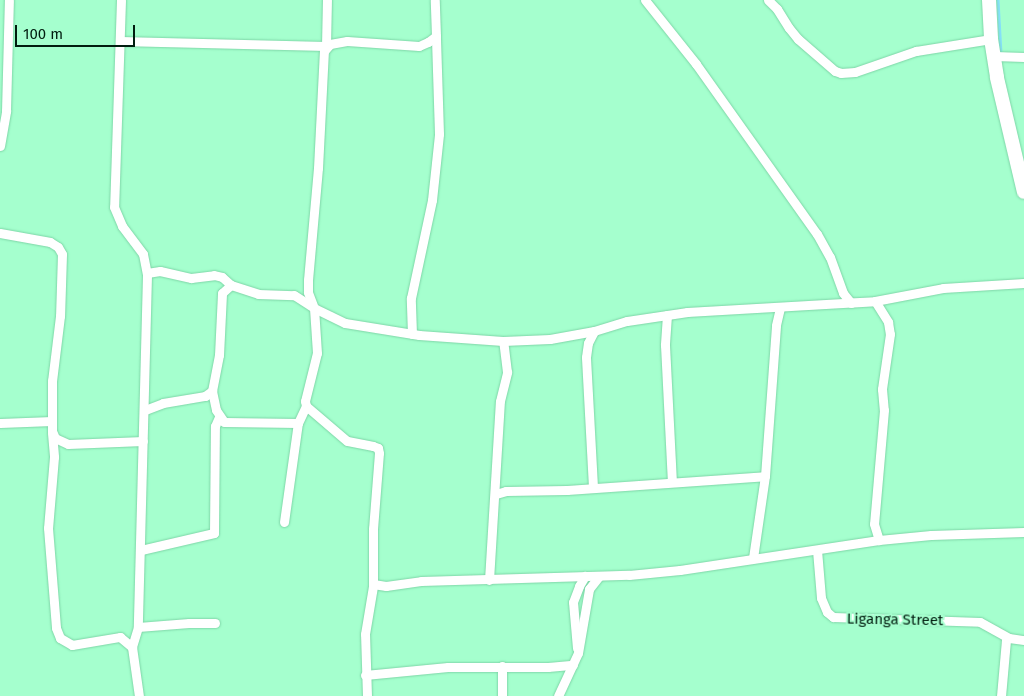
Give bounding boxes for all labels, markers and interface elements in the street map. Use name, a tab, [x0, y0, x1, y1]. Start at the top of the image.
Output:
scale bar	[18, 15, 138, 47]
text: 100 m	[23, 25, 63, 43]
street label: Liganga Street	[847, 610, 943, 630]

